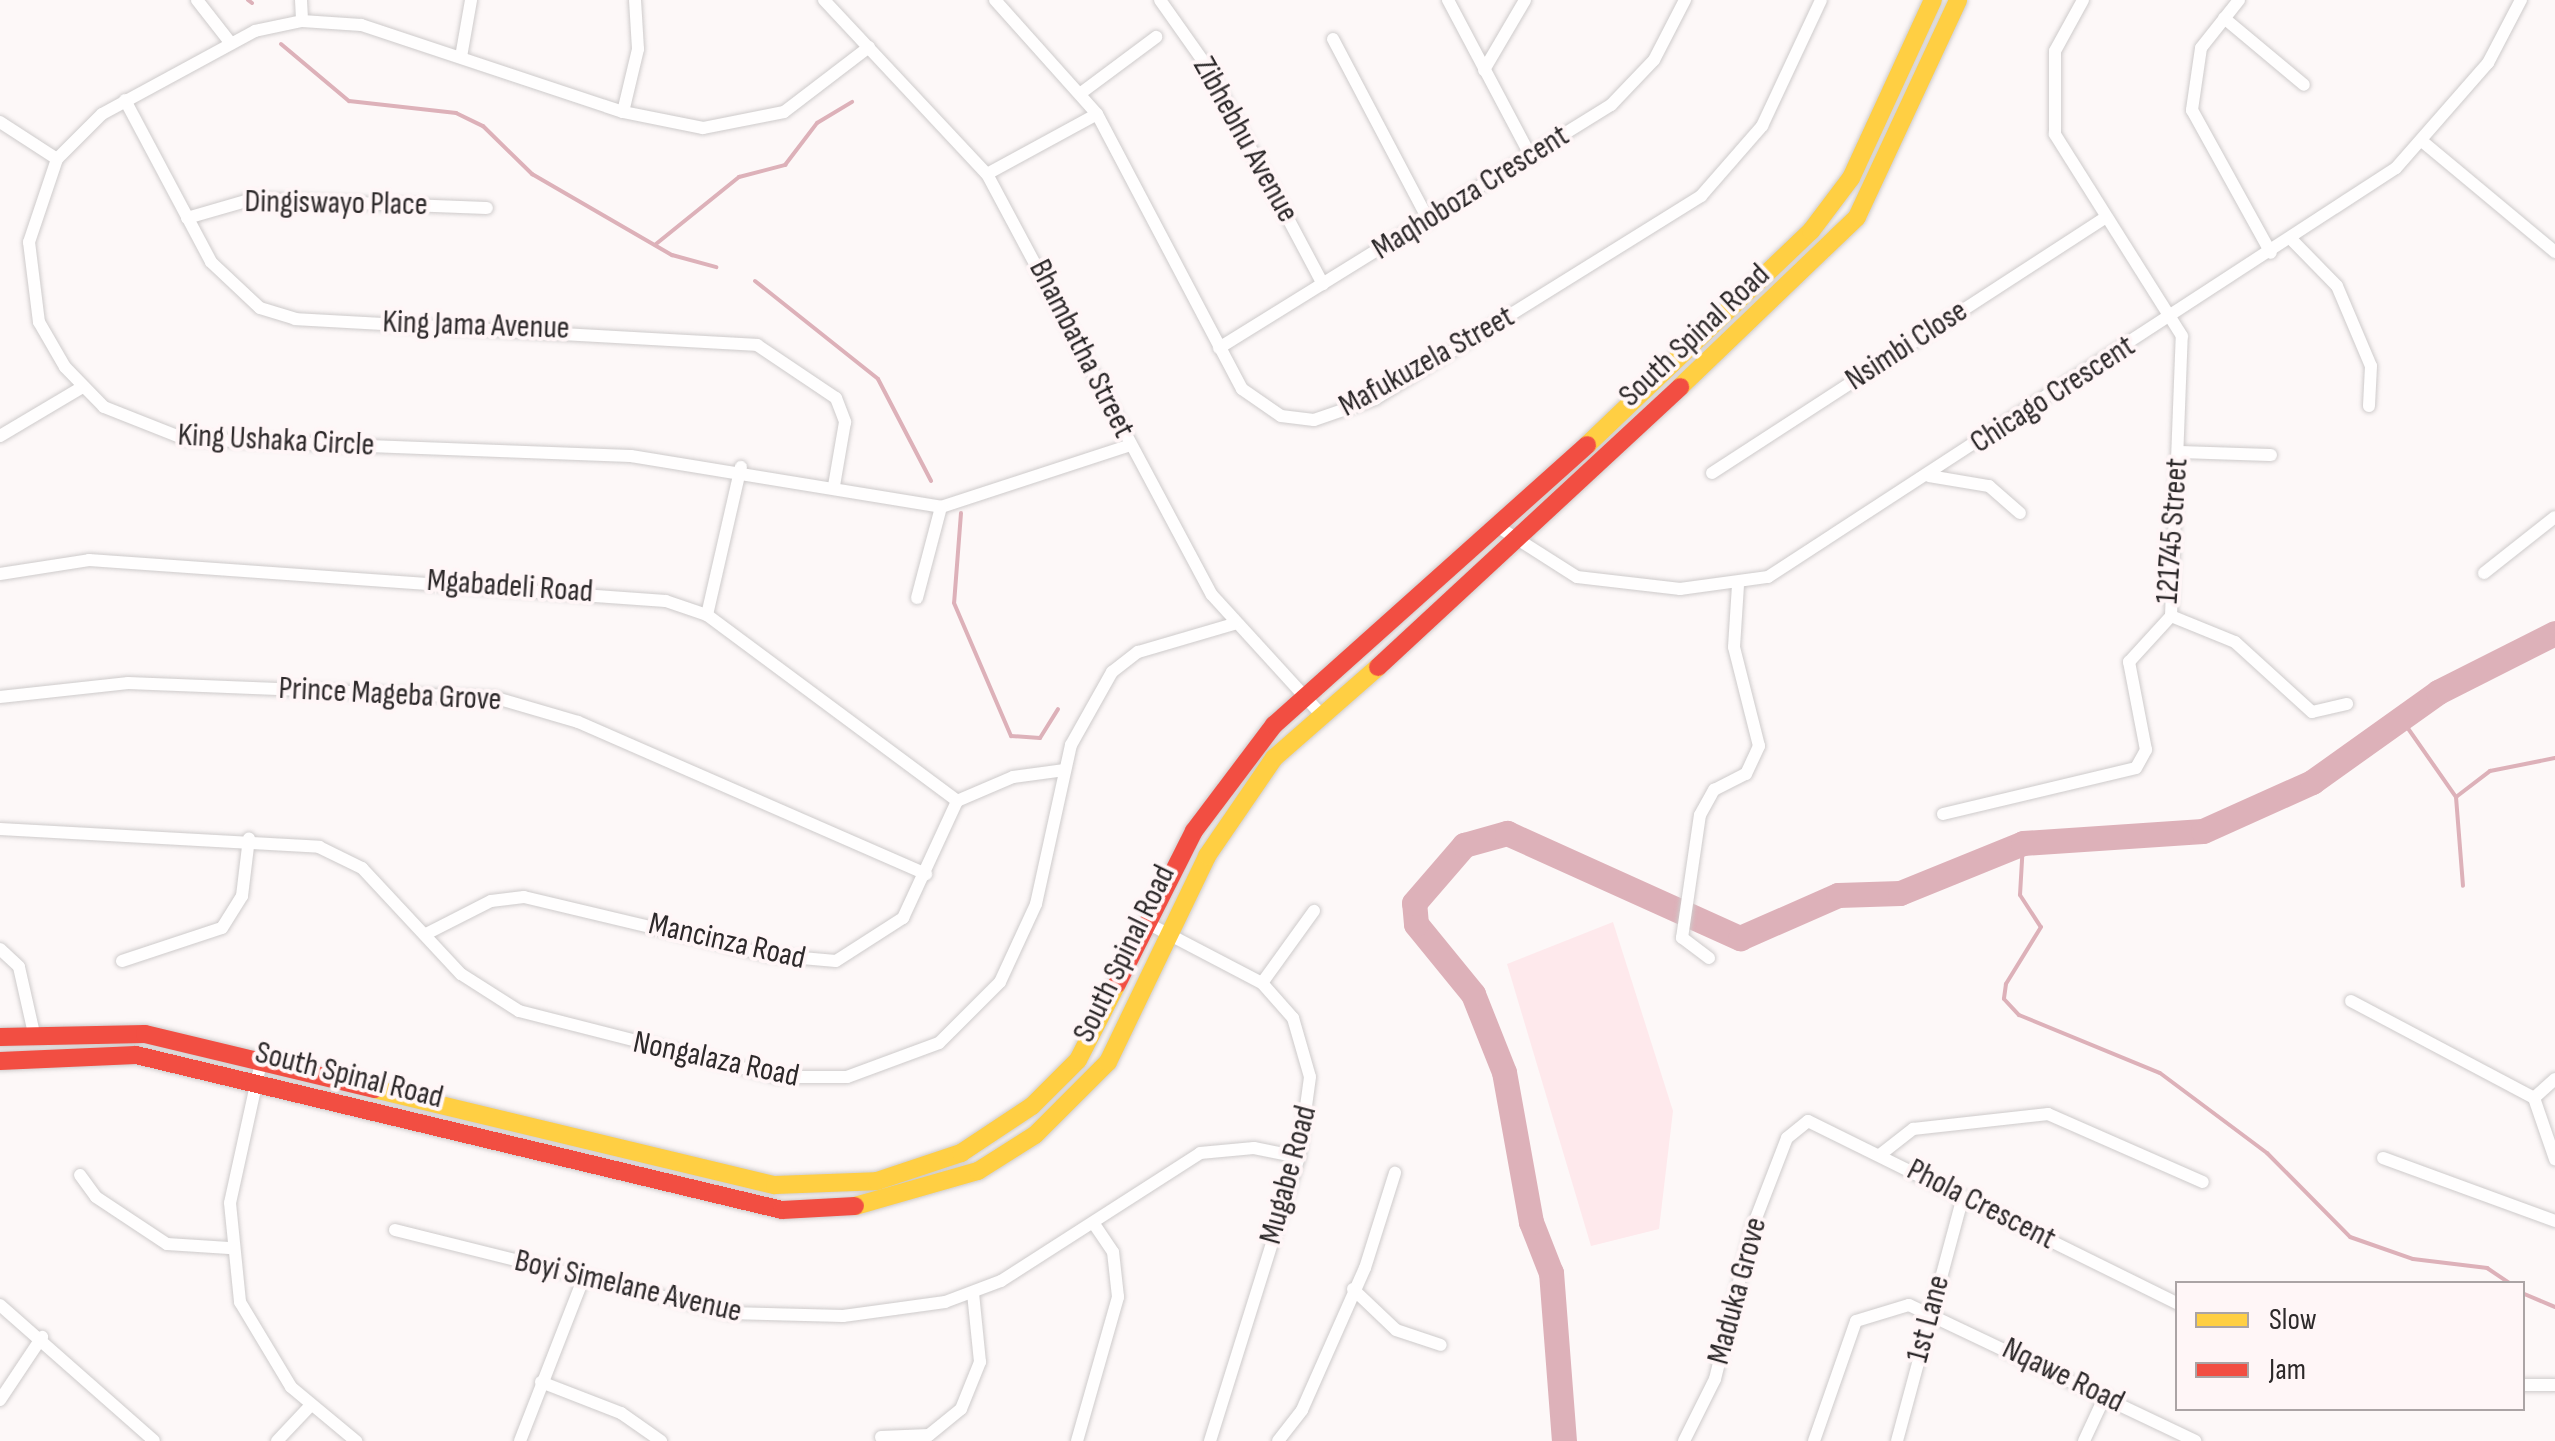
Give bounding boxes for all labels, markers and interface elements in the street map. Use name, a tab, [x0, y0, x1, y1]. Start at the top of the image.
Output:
street label: Zibhebhu Avenue	[1184, 51, 1306, 229]
street label: Maqhoboza Crescent	[1366, 117, 1576, 269]
street label: Dingiswayo Place	[244, 183, 428, 225]
street label: Bhambatha Street	[1020, 254, 1142, 444]
street label: South Spinal Road	[1612, 256, 1778, 416]
street label: Nsimbi Close	[1839, 292, 1975, 400]
street label: Mafukuzela Street	[1333, 298, 1521, 426]
street label: King Jama Avenue	[382, 304, 570, 348]
street label: Chicago Crescent	[1963, 328, 2143, 462]
street label: King Ushaka Circle	[177, 417, 375, 465]
street label: 121745 Street	[2149, 457, 2197, 605]
street label: Mgabadeli Road	[426, 562, 594, 612]
street label: Prince Mageba Grove	[278, 670, 502, 720]
street label: South Spinal Road	[1066, 859, 1184, 1049]
street label: Mancinza Road	[645, 905, 809, 979]
street label: Nongalaza Road	[630, 1024, 802, 1096]
street label: South Spinal Road	[251, 1034, 447, 1118]
street label: Mugabe Road	[1252, 1102, 1326, 1248]
street label: Phola Crescent	[1900, 1151, 2062, 1259]
street label: Maduka Grove	[1700, 1213, 1776, 1369]
street label: Boyi Simelane Avenue	[511, 1242, 745, 1332]
street label: 1st Lane	[1899, 1271, 1959, 1367]
legend	[2175, 1281, 2525, 1411]
text: Slow	[2269, 1302, 2317, 1338]
street label: Nqawe Road	[1996, 1330, 2130, 1422]
text: Jam	[2269, 1352, 2306, 1388]

